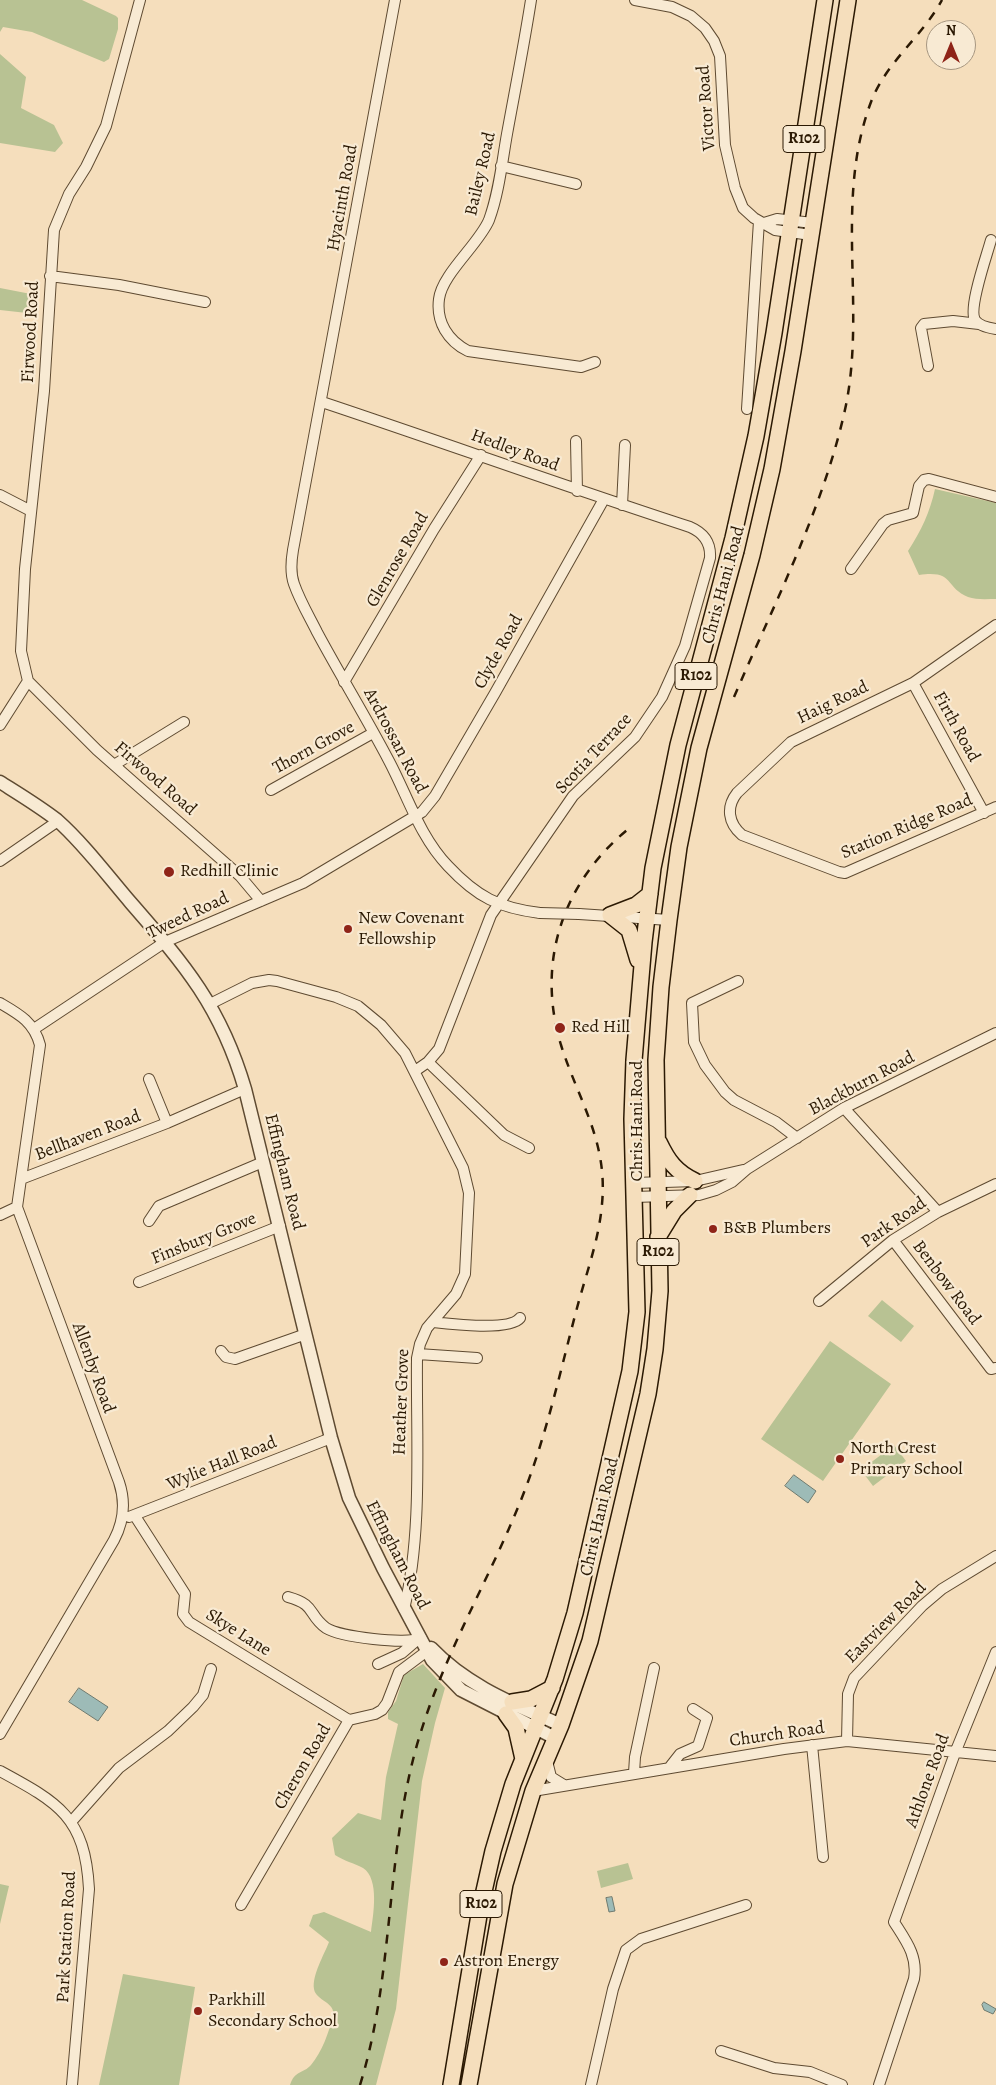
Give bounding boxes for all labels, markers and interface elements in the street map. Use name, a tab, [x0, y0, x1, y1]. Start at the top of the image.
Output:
north arrow	[926, 20, 976, 70]
text: N	[946, 21, 956, 40]
street label: Victor Road	[693, 64, 721, 152]
road number: R102	[783, 126, 825, 152]
street label: Bailey Road	[461, 130, 501, 218]
street label: Hyacinth Road	[323, 143, 363, 253]
street label: Firwood Road	[18, 280, 44, 384]
street label: Hedley Road	[468, 425, 562, 477]
street label: Glenrose Road	[362, 509, 434, 611]
street label: Chris Hani Road	[698, 524, 750, 646]
street label: Clyde Road	[470, 611, 528, 693]
road number: R102	[675, 662, 717, 689]
street label: Haig Road	[794, 676, 872, 730]
street label: Ardrossan Road	[358, 685, 432, 797]
street label: Firth Road	[928, 688, 984, 766]
street label: Scotia Terrace	[551, 709, 637, 799]
street label: Thorn Grove	[269, 717, 359, 779]
street label: Firwood Road	[109, 737, 201, 821]
street label: Station Ridge Road	[838, 790, 976, 864]
place label: Redhill Clinic	[180, 861, 279, 883]
marker: Redhill Clinic	[162, 865, 176, 879]
street label: Tweed Road	[143, 888, 233, 944]
place label: New Covenant Fellowship	[358, 908, 464, 951]
marker: New Covenant Fellowship	[342, 923, 354, 935]
place label: Red Hill	[571, 1017, 630, 1039]
marker: Red Hill	[553, 1021, 567, 1035]
street label: Blackburn Road	[805, 1047, 919, 1121]
street label: Chris Hani Road	[627, 1060, 649, 1182]
street label: Bellhaven Road	[32, 1106, 144, 1166]
street label: Effingham Road	[259, 1112, 309, 1232]
street label: Park Road	[857, 1193, 931, 1253]
street label: Finsbury Grove	[148, 1208, 260, 1270]
place label: B&B Plumbers	[723, 1218, 831, 1240]
marker: B&B Plumbers	[707, 1223, 719, 1235]
street label: Benbow Road	[907, 1237, 985, 1329]
road number: R102	[637, 1238, 679, 1266]
street label: Allenby Road	[67, 1320, 119, 1416]
street label: Heather Grove	[389, 1348, 415, 1456]
street label: Wylie Hall Road	[164, 1432, 280, 1496]
place label: North Crest Primary School	[850, 1438, 963, 1480]
marker: North Crest Primary School	[834, 1453, 846, 1465]
street label: Chris Hani Road	[576, 1456, 624, 1578]
street label: Effingham Road	[360, 1497, 434, 1613]
street label: Eastview Road	[841, 1578, 931, 1668]
street label: Skye Lane	[201, 1604, 275, 1662]
street label: Church Road	[728, 1718, 826, 1752]
street label: Cheron Road	[270, 1720, 336, 1814]
street label: Athlone Road	[901, 1731, 955, 1831]
street label: Park Station Road	[53, 1870, 81, 2004]
road number: R102	[460, 1890, 502, 1918]
place label: Astron Energy	[454, 1951, 559, 1973]
marker: Astron Energy	[438, 1956, 450, 1968]
place label: Parkhill Secondary School	[208, 1990, 337, 2032]
marker: Parkhill Secondary School	[192, 2005, 204, 2017]

